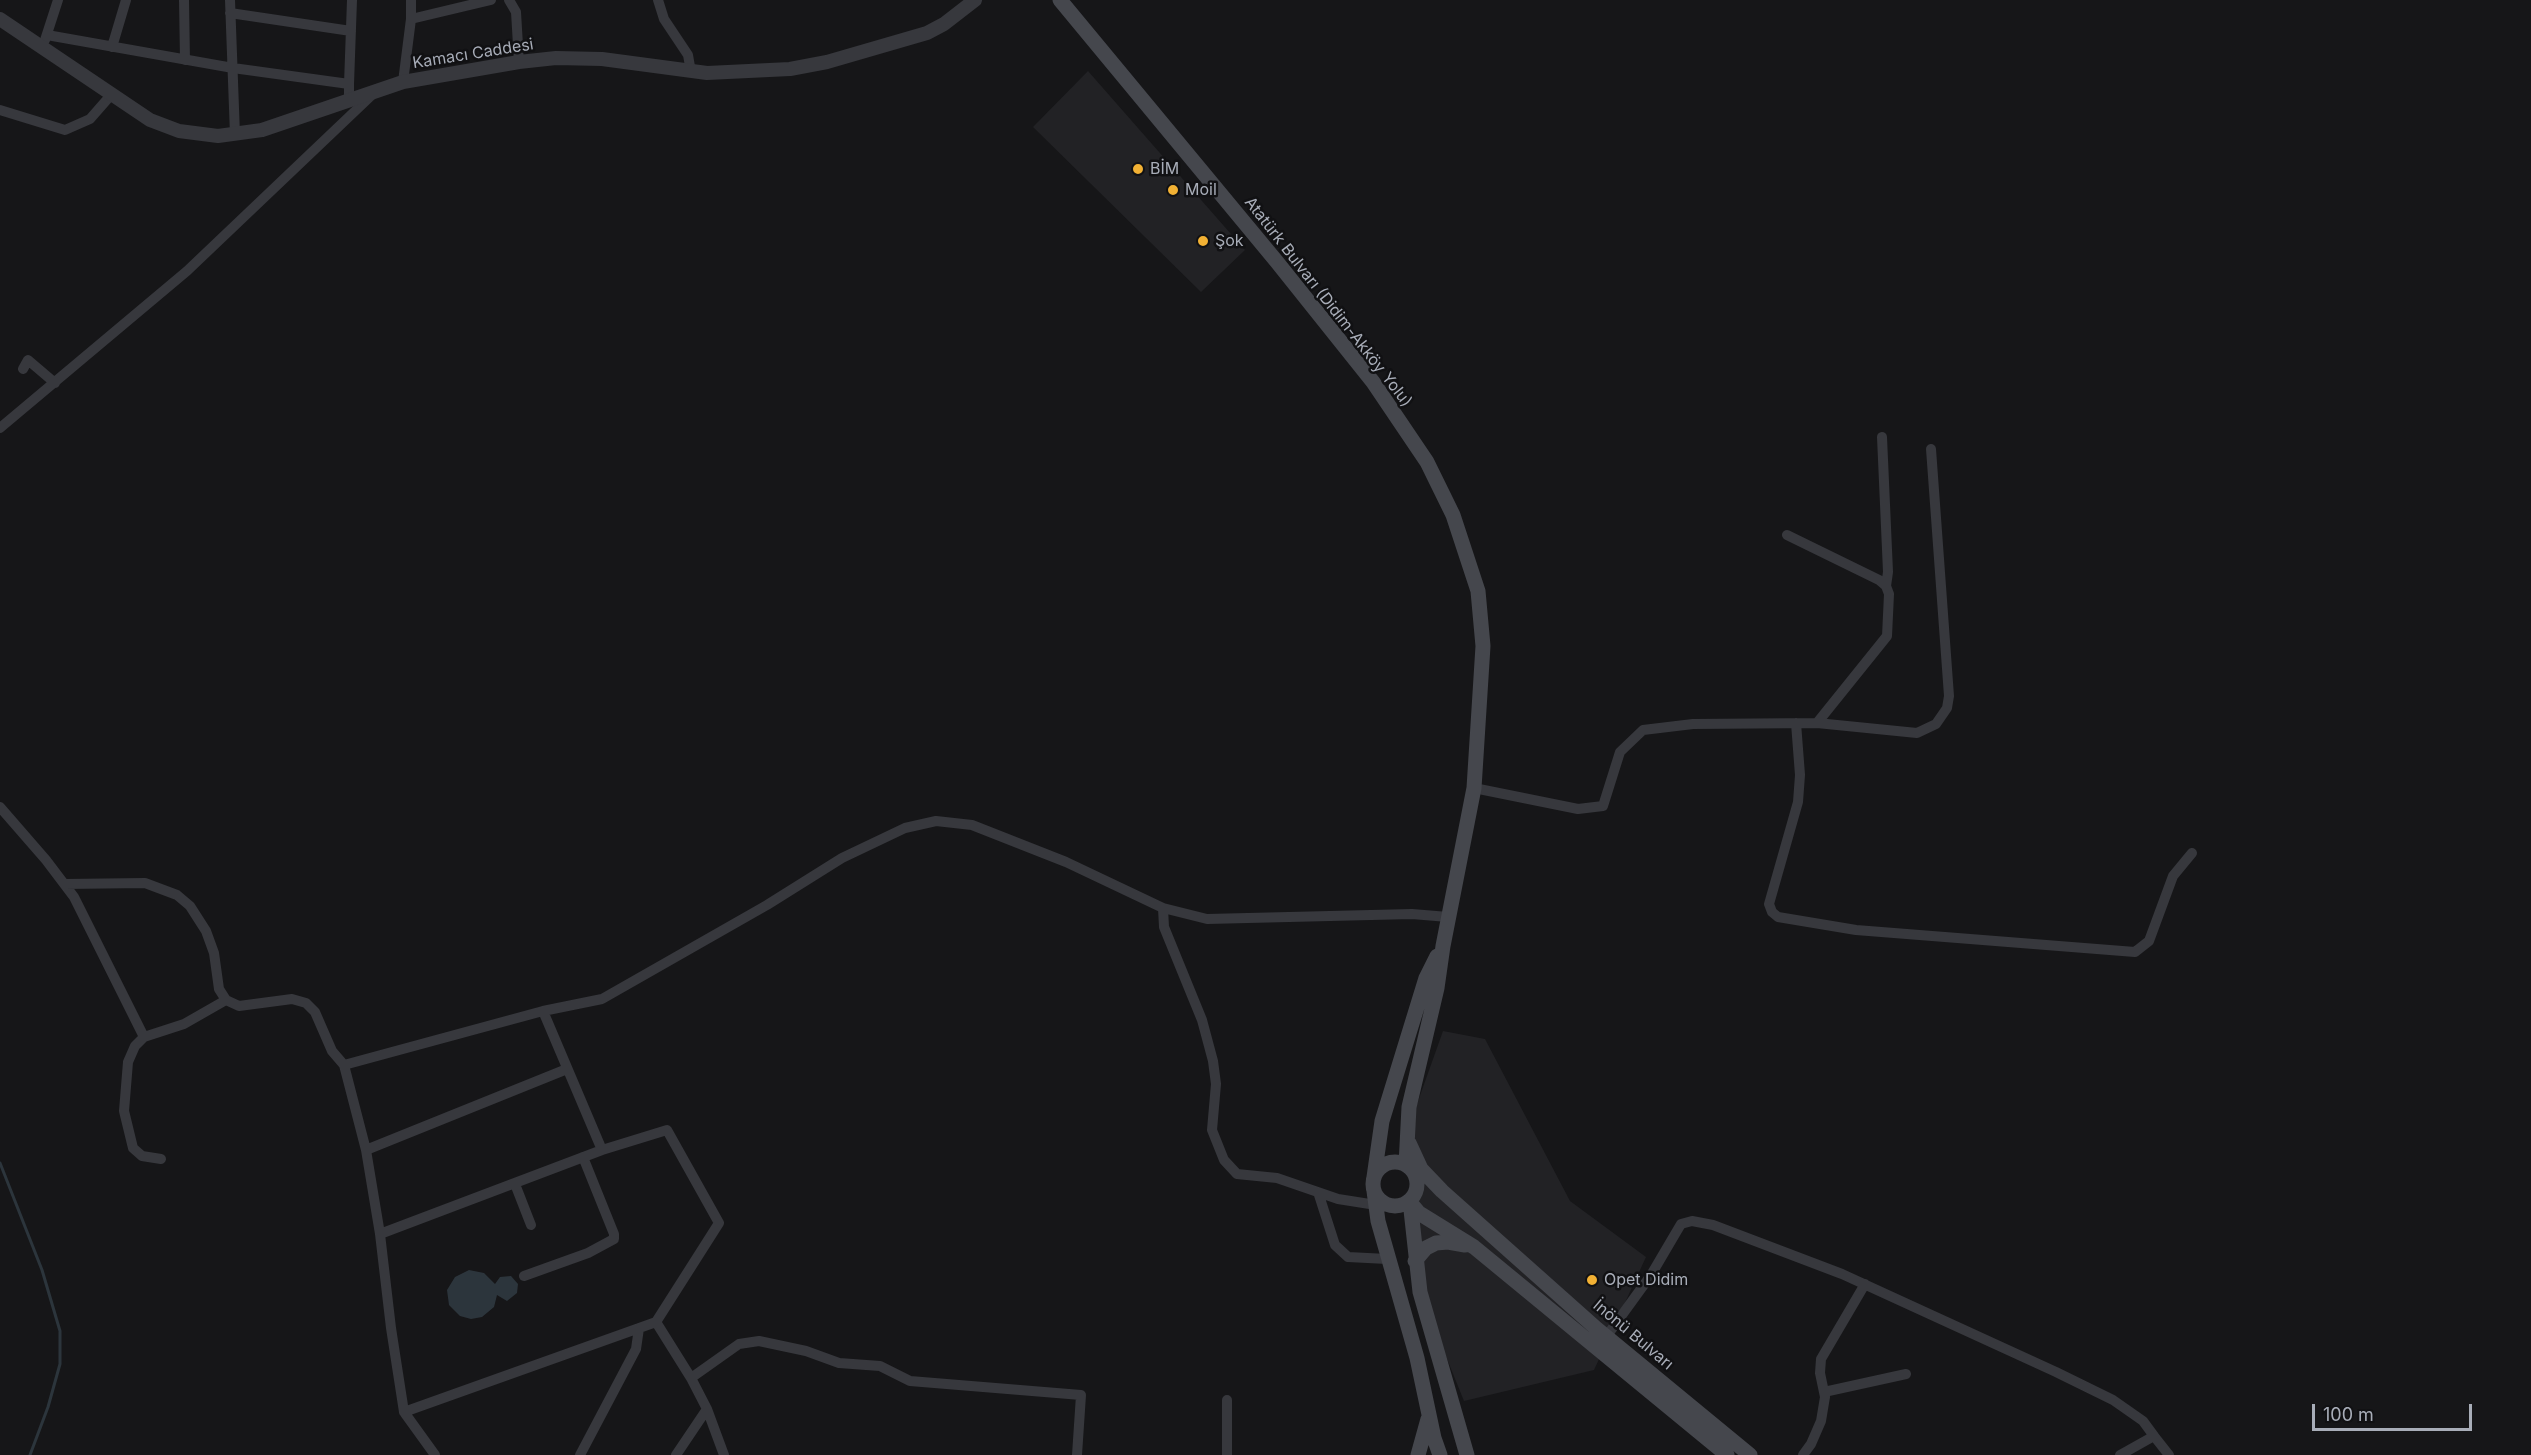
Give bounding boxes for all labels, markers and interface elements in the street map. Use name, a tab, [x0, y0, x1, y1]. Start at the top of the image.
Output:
street label: Kamacı Caddesi	[411, 35, 535, 73]
place label: BİM	[1150, 159, 1179, 179]
marker: BİM	[1131, 162, 1145, 176]
place label: Moil	[1185, 180, 1217, 200]
marker: Moil	[1166, 183, 1180, 197]
street label: Atatürk Bulvarı (Didim-Akköy Yolu)	[1240, 193, 1416, 411]
place label: Şok	[1215, 231, 1244, 251]
marker: Şok	[1196, 234, 1210, 248]
place label: Opet Didim	[1604, 1270, 1688, 1290]
marker: Opet Didim	[1585, 1273, 1599, 1287]
street label: İnönü Bulvarı	[1589, 1296, 1677, 1374]
scale bar	[2315, 1392, 2476, 1430]
text: 100 m	[2323, 1404, 2374, 1425]

